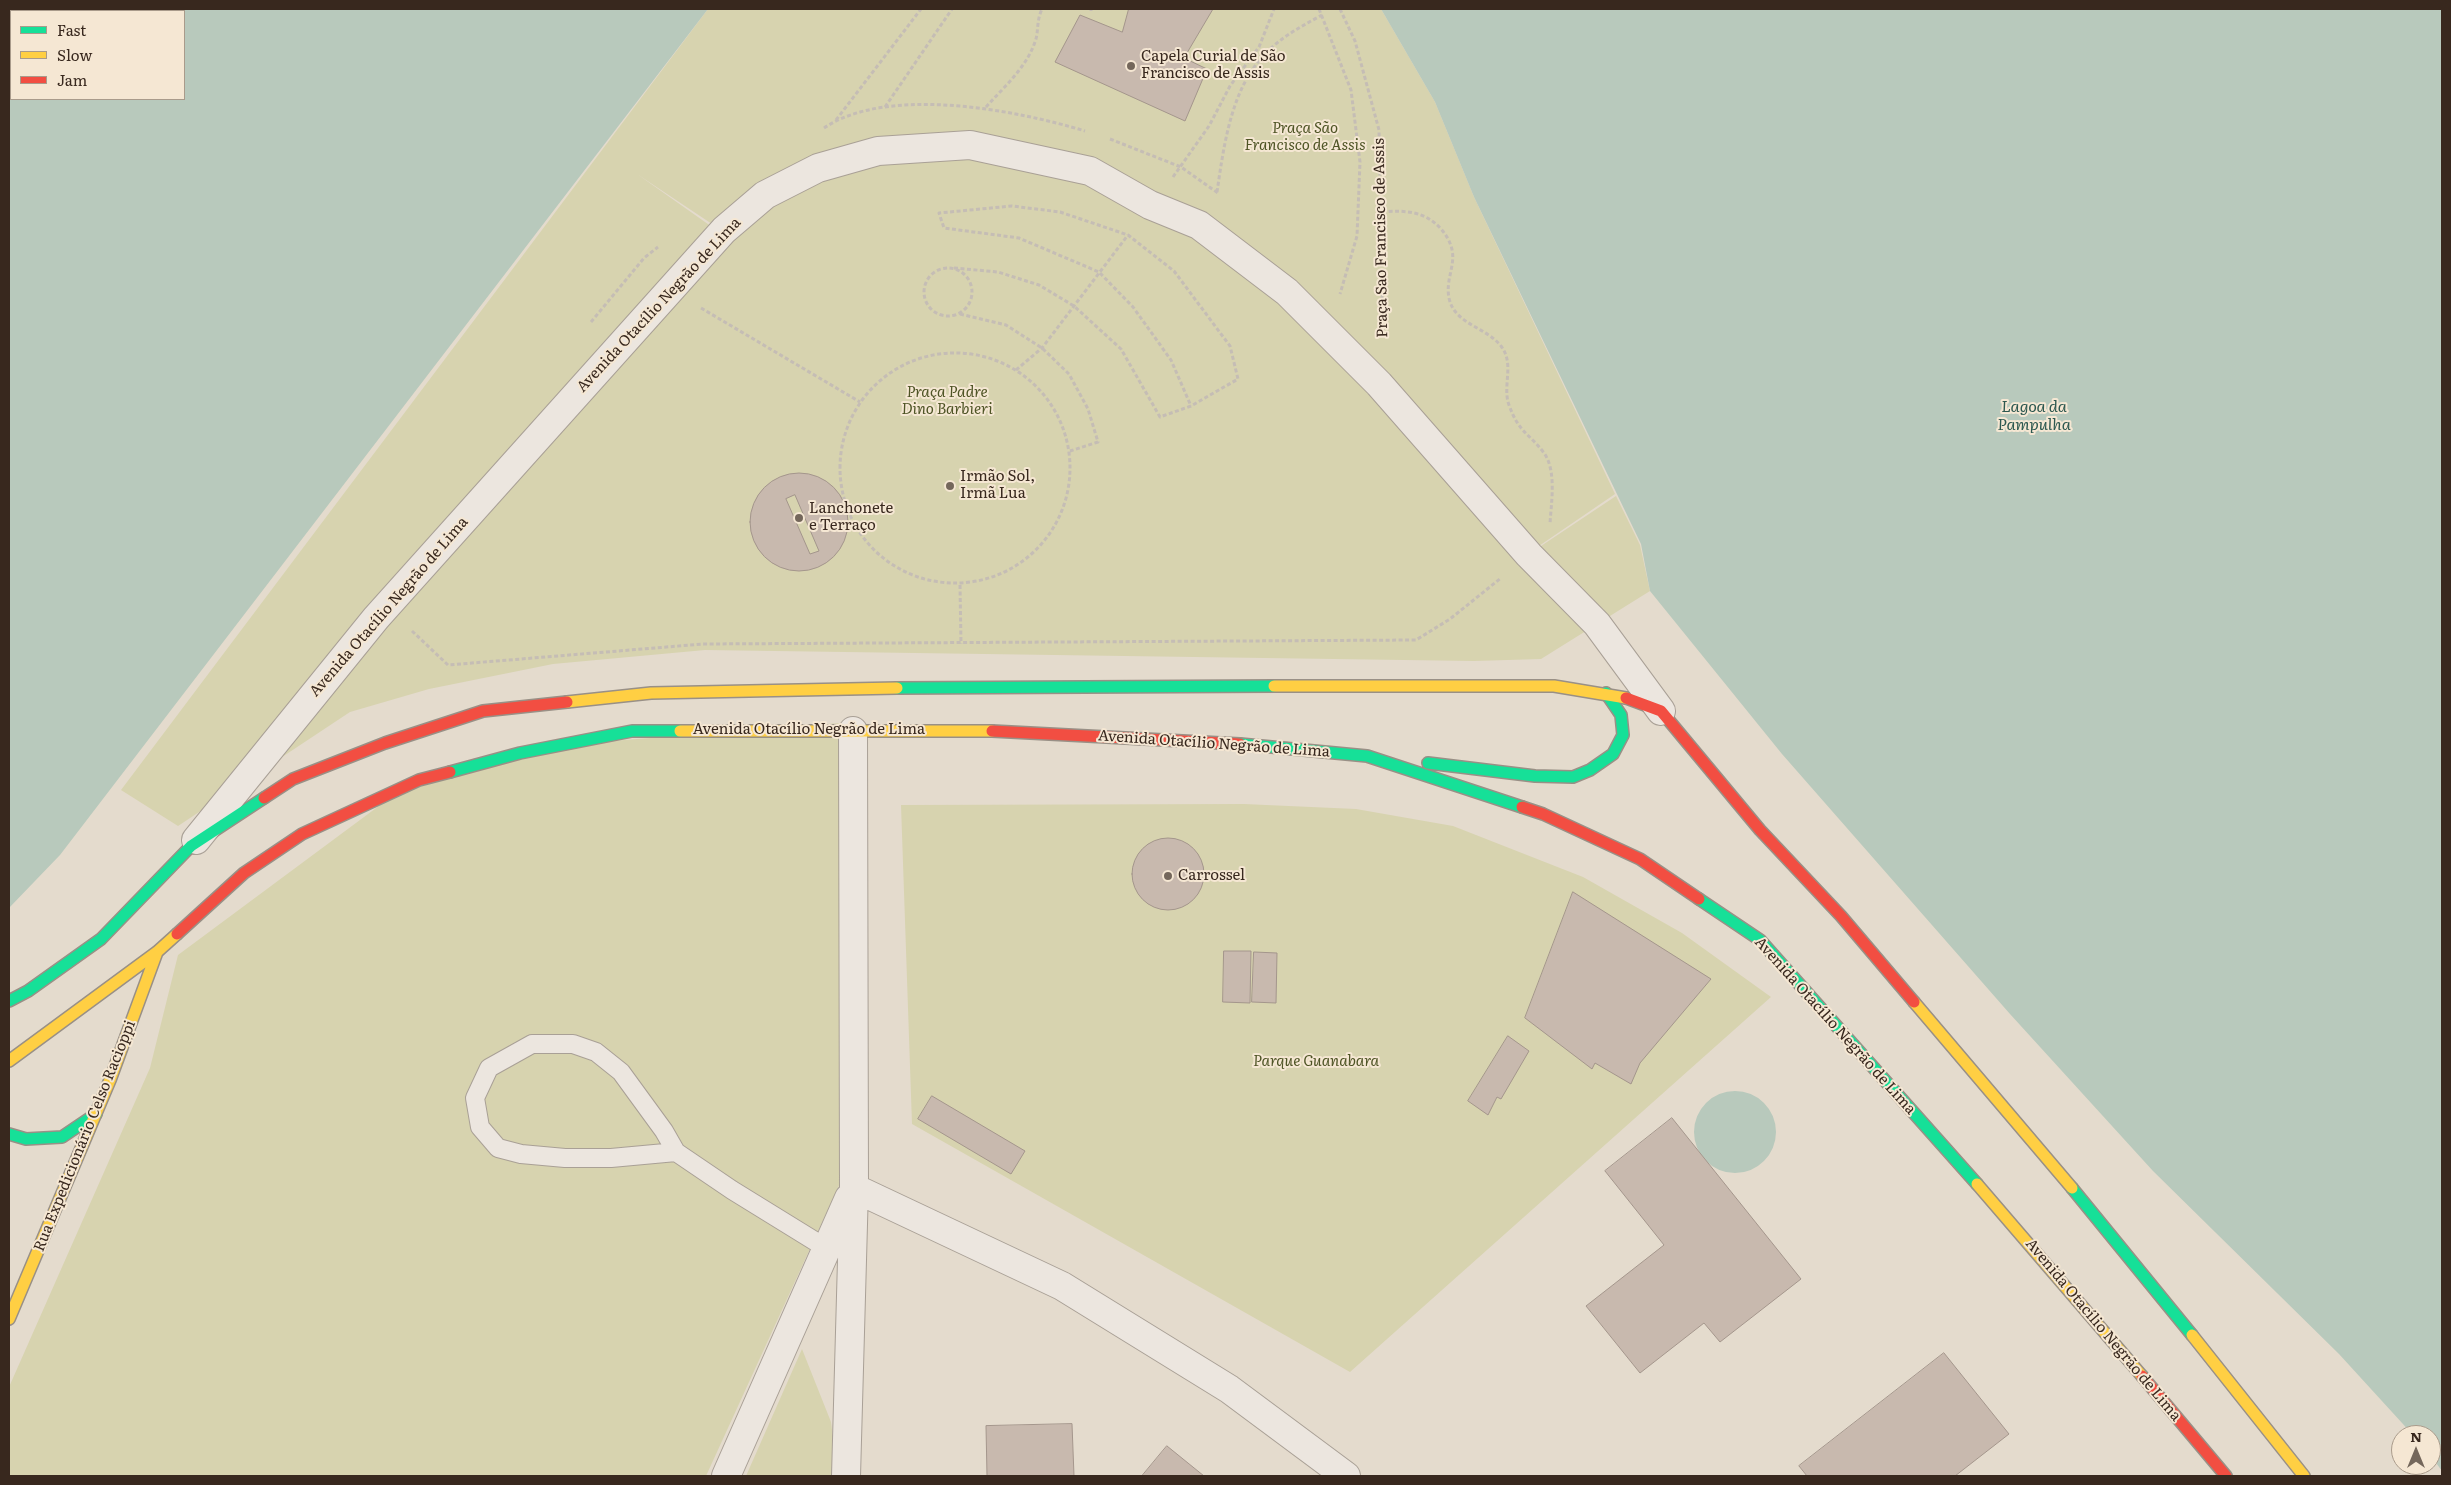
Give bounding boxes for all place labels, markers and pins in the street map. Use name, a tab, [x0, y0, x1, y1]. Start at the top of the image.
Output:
place label: Capela Curial de São Francisco de Assis	[1141, 48, 1286, 83]
marker: Capela Curial de São Francisco de Assis	[1125, 60, 1137, 72]
place label: Irmão Sol, Irmã Lua	[960, 468, 1035, 503]
marker: Irmão Sol, Irmã Lua	[944, 480, 956, 492]
place label: Lanchonete e Terraço	[809, 500, 893, 535]
marker: Lanchonete e Terraço	[793, 512, 805, 524]
place label: Carrossel	[1178, 867, 1245, 885]
marker: Carrossel	[1162, 870, 1174, 882]

